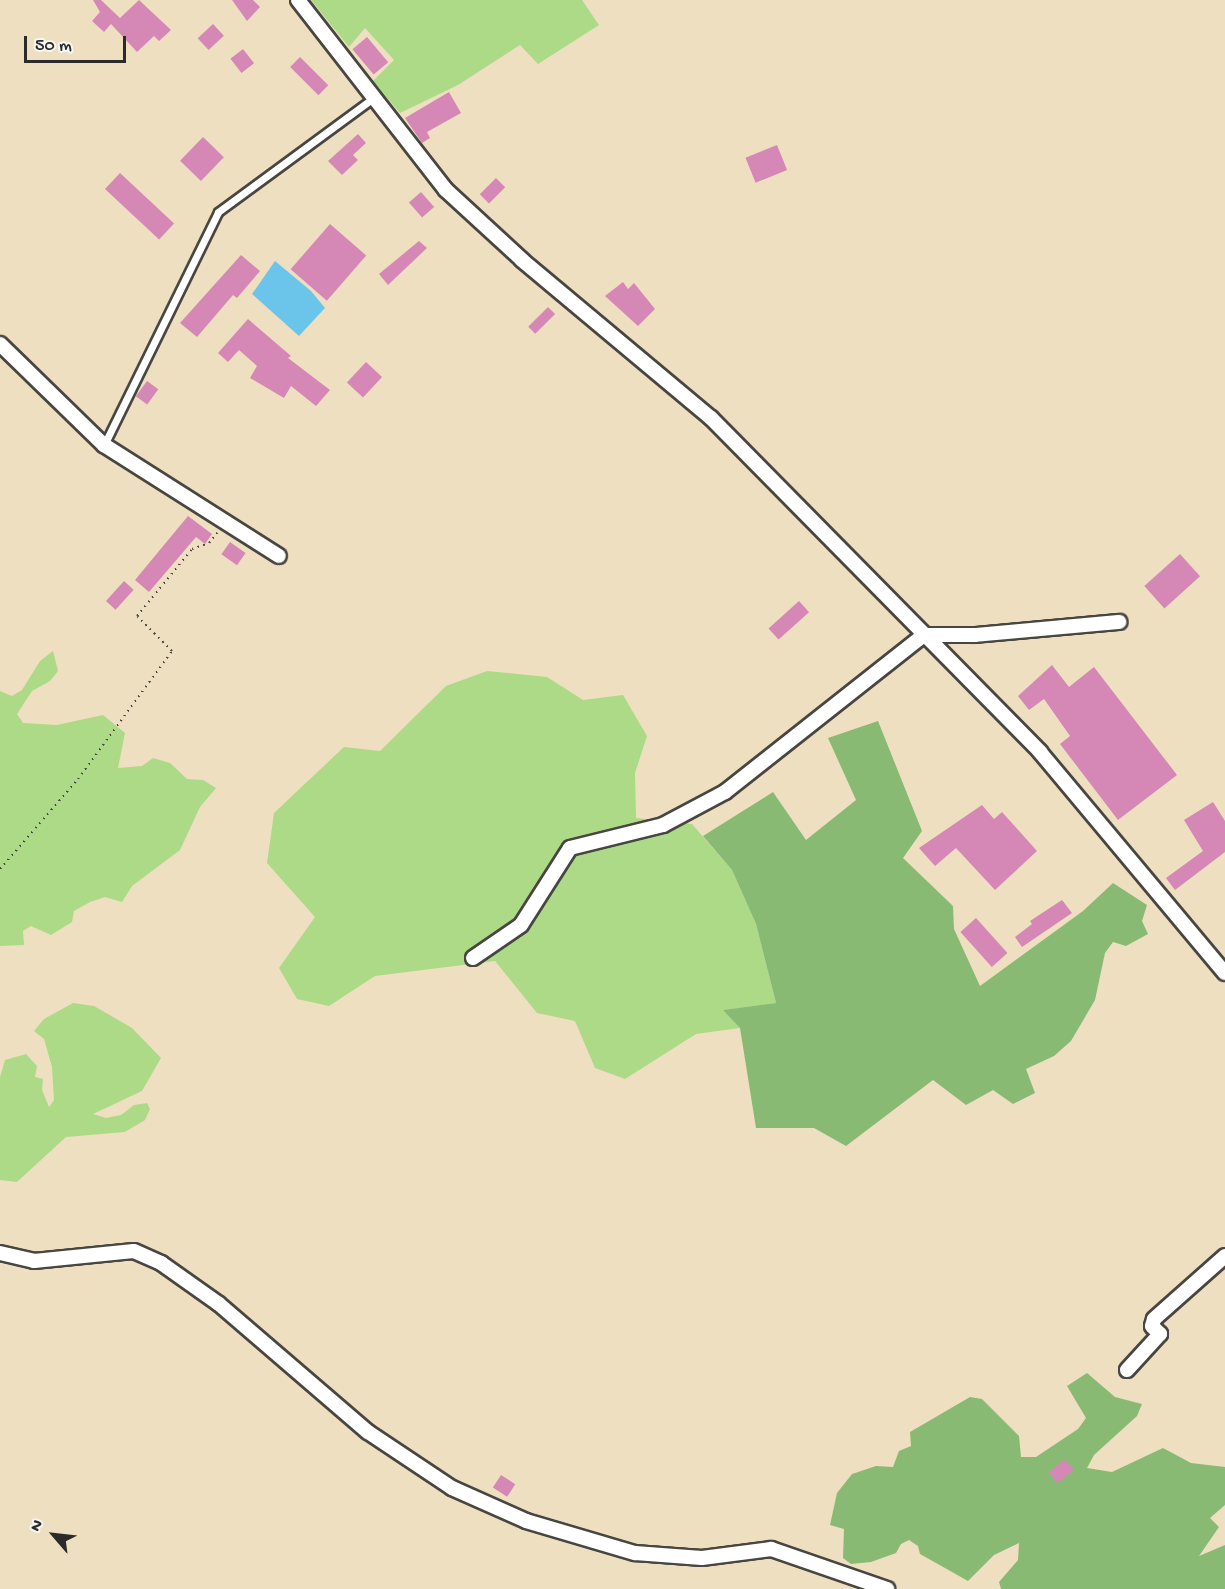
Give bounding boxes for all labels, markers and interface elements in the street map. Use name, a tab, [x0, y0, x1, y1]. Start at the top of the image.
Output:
scale bar	[27, 24, 129, 62]
text: 50 m	[35, 36, 72, 57]
north arrow	[24, 1505, 84, 1565]
text: N	[27, 1517, 49, 1535]

